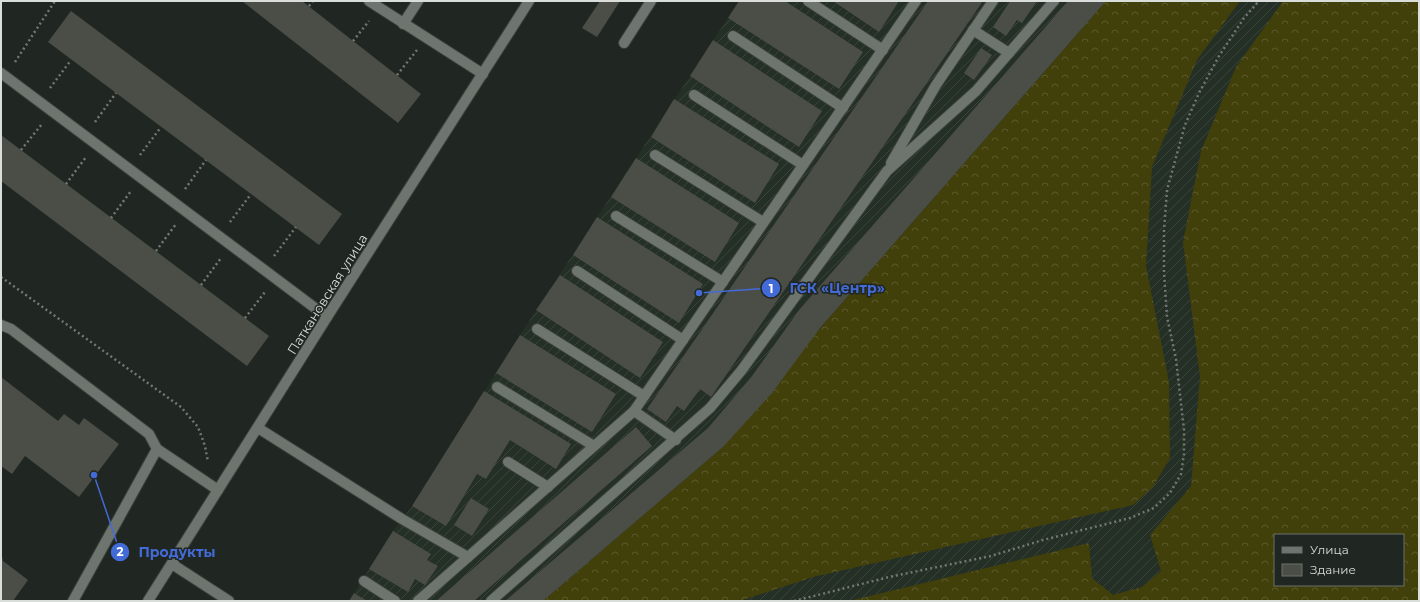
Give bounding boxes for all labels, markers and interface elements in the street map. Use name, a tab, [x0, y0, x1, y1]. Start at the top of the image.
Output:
street label: Паткановская улица	[283, 231, 371, 357]
callout: ГСК «Центр»	[761, 275, 893, 301]
text: ГСК «Центр»	[789, 279, 885, 297]
text: 1	[769, 281, 773, 296]
legend	[1274, 534, 1404, 586]
callout: Продукты	[110, 539, 223, 565]
text: Улица	[1310, 542, 1349, 557]
text: Продукты	[139, 543, 215, 561]
text: 2	[116, 544, 124, 559]
text: Здание	[1310, 562, 1356, 577]

